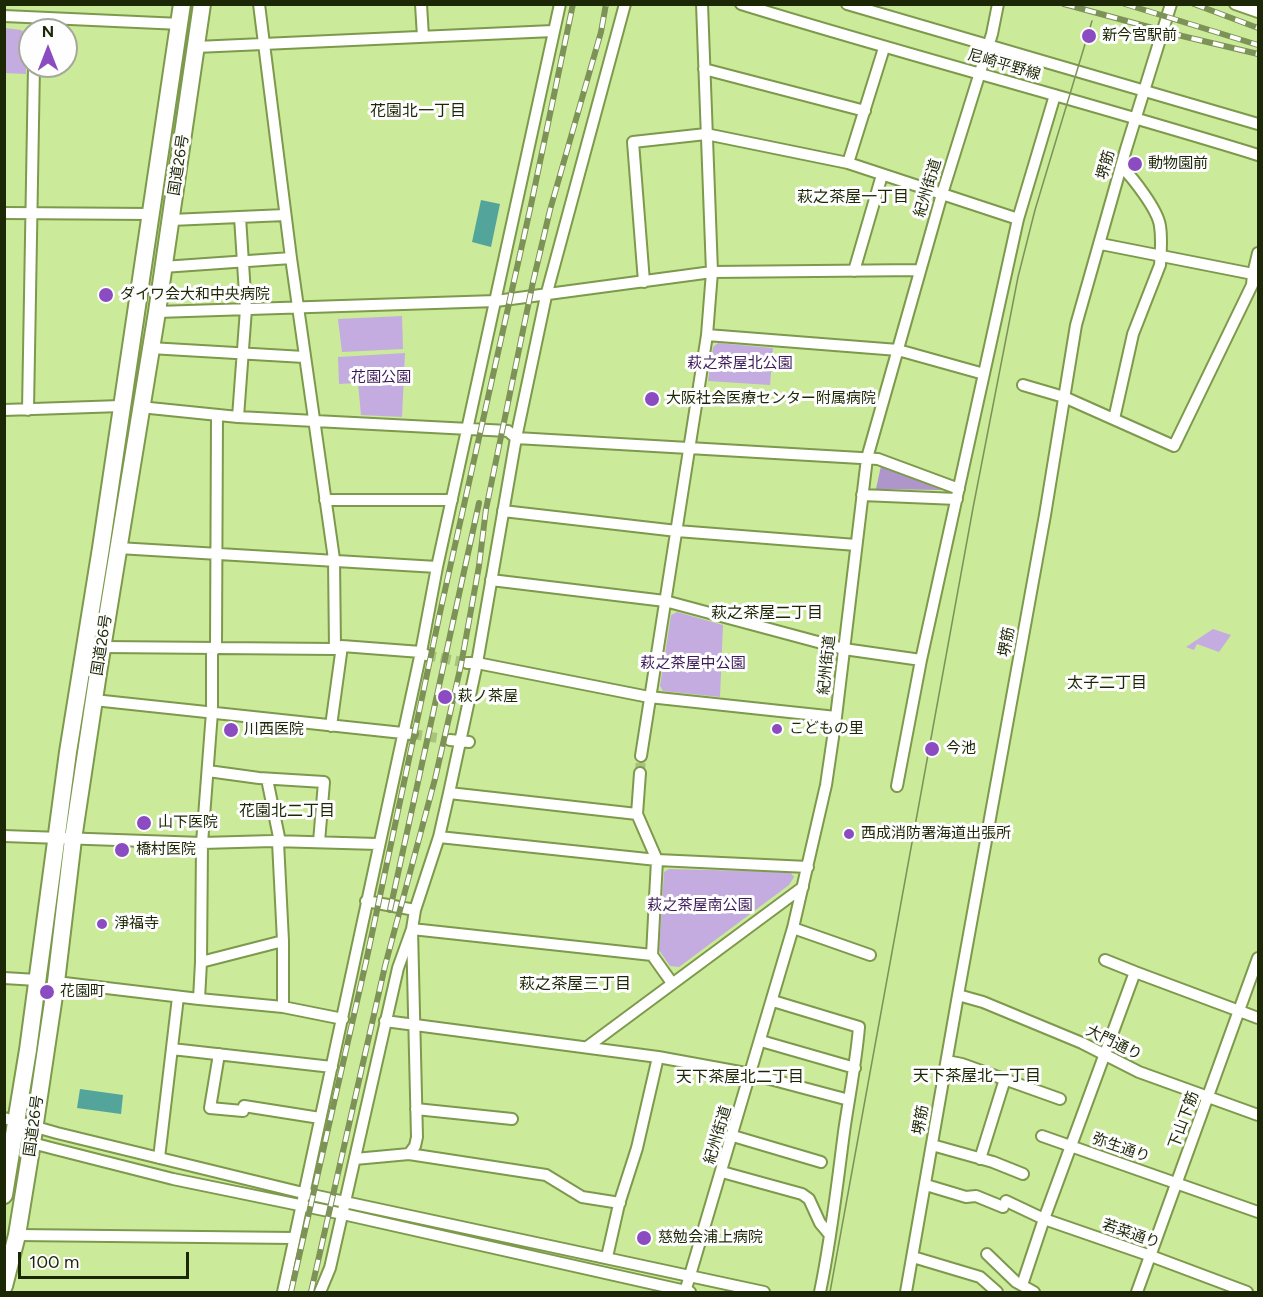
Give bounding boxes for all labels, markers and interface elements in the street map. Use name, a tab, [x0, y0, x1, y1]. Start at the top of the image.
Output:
north arrow	[18, 18, 78, 78]
text: N	[42, 22, 54, 41]
marker: 新今宮駅前	[1080, 27, 1098, 45]
place label: 新今宮駅前	[1102, 27, 1177, 45]
street label: 尼崎平野線	[965, 46, 1043, 84]
district label: 花園北一丁目	[370, 101, 466, 121]
street label: 国道26号	[165, 133, 193, 197]
street label: 堺筋	[1093, 148, 1119, 182]
marker: 動物園前	[1126, 155, 1144, 173]
place label: 動物園前	[1148, 155, 1208, 173]
street label: 紀州街道	[911, 157, 945, 219]
district label: 萩之茶屋一丁目	[797, 187, 909, 207]
marker: ダイワ会大和中央病院	[97, 286, 115, 304]
place label: ダイワ会大和中央病院	[120, 286, 270, 304]
park label: 萩之茶屋北公園	[688, 355, 792, 373]
park label: 花園公園	[351, 369, 411, 387]
marker: 大阪社会医療センター附属病院	[643, 390, 661, 408]
place label: 大阪社会医療センター附属病院	[666, 390, 876, 408]
district label: 萩之茶屋二丁目	[711, 603, 823, 623]
street label: 国道26号	[88, 613, 116, 677]
street label: 堺筋	[996, 626, 1018, 658]
street label: 紀州街道	[815, 634, 839, 696]
park label: 萩之茶屋中公園	[641, 655, 745, 673]
district label: 太子二丁目	[1067, 673, 1147, 693]
marker: 萩ノ茶屋	[436, 688, 454, 706]
place label: 萩ノ茶屋	[458, 688, 518, 706]
place label: こどもの里	[789, 720, 864, 738]
marker: 川西医院	[222, 721, 240, 739]
place label: 川西医院	[244, 721, 304, 739]
marker: こどもの里	[770, 722, 784, 736]
marker: 今池	[923, 740, 941, 758]
place label: 今池	[946, 740, 976, 758]
district label: 花園北二丁目	[239, 801, 335, 821]
marker: 山下医院	[135, 814, 153, 832]
place label: 山下医院	[158, 814, 218, 832]
place label: 西成消防署海道出張所	[861, 825, 1011, 843]
marker: 西成消防署海道出張所	[842, 827, 856, 841]
marker: 橋村医院	[113, 841, 131, 859]
place label: 橋村医院	[136, 841, 196, 859]
park label: 萩之茶屋南公園	[648, 897, 752, 915]
place label: 淨福寺	[114, 915, 159, 933]
marker: 淨福寺	[95, 917, 109, 931]
district label: 萩之茶屋三丁目	[519, 974, 631, 994]
marker: 花園町	[38, 983, 56, 1001]
place label: 花園町	[60, 983, 105, 1001]
street label: 大門通り	[1083, 1022, 1145, 1064]
district label: 天下茶屋北一丁目	[913, 1066, 1041, 1086]
district label: 天下茶屋北二丁目	[676, 1067, 804, 1087]
street label: 下山下筋	[1165, 1089, 1203, 1151]
street label: 国道26号	[21, 1094, 47, 1158]
street label: 紀州街道	[701, 1104, 735, 1166]
street label: 堺筋	[910, 1104, 932, 1136]
street label: 弥生通り	[1090, 1130, 1152, 1166]
street label: 若菜通り	[1100, 1216, 1162, 1252]
marker: 慈勉会浦上病院	[635, 1229, 653, 1247]
place label: 慈勉会浦上病院	[658, 1229, 763, 1247]
scale bar	[21, 1240, 192, 1278]
text: 100 m	[29, 1251, 79, 1273]

